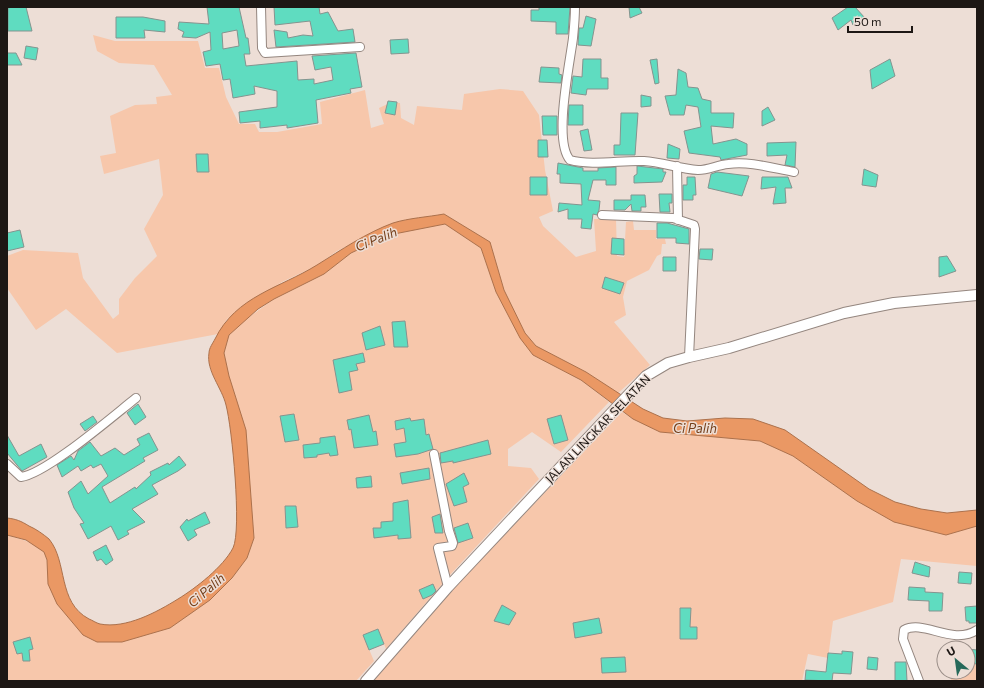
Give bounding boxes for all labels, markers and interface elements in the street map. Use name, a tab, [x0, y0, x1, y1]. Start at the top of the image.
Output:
scale bar	[848, 8, 912, 34]
text: 50 m	[854, 14, 882, 28]
water label: Ci Palih	[353, 223, 399, 255]
street label: JALAN LINGKAR SELATAN	[542, 371, 653, 486]
water label: Ci Palih	[673, 420, 717, 436]
water label: Ci Palih	[184, 570, 228, 610]
north arrow	[936, 640, 976, 680]
text: U	[944, 643, 958, 658]

